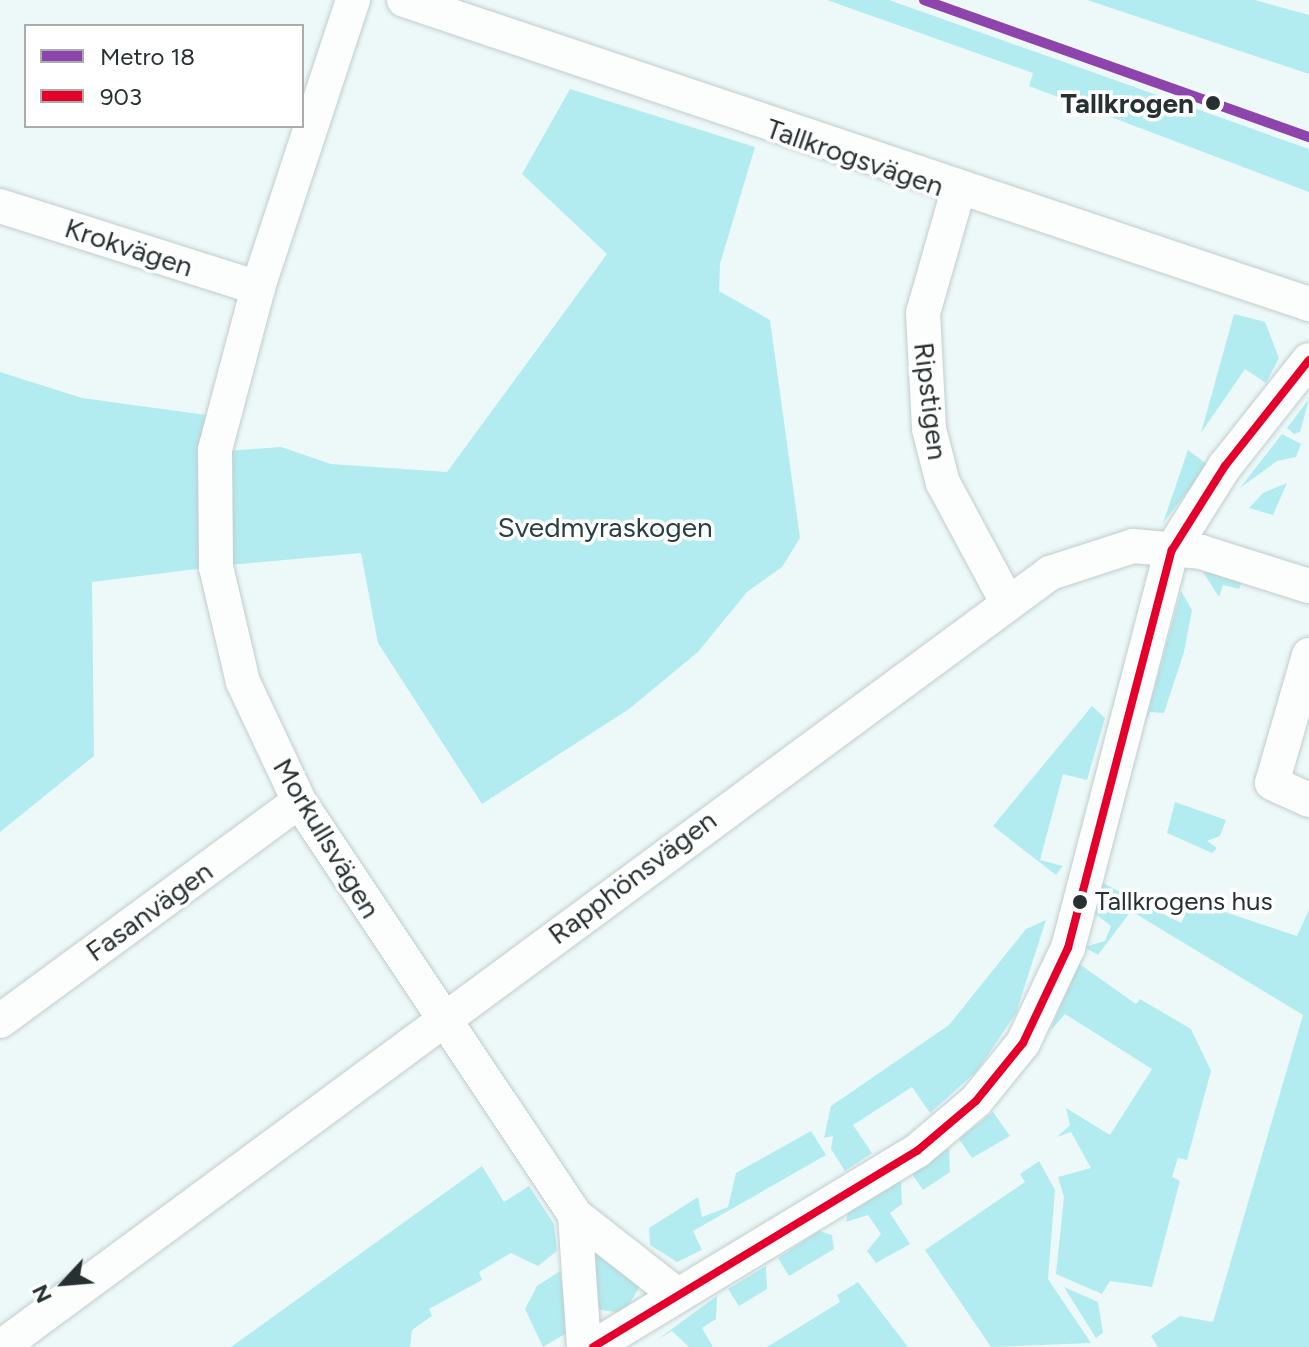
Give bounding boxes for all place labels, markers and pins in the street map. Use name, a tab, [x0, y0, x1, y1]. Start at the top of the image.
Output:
place label: Tallkrogen	[1061, 86, 1194, 120]
marker: Tallkrogen	[1201, 91, 1225, 115]
place label: Tallkrogens hus	[1095, 886, 1273, 918]
marker: Tallkrogens hus	[1072, 894, 1088, 910]

